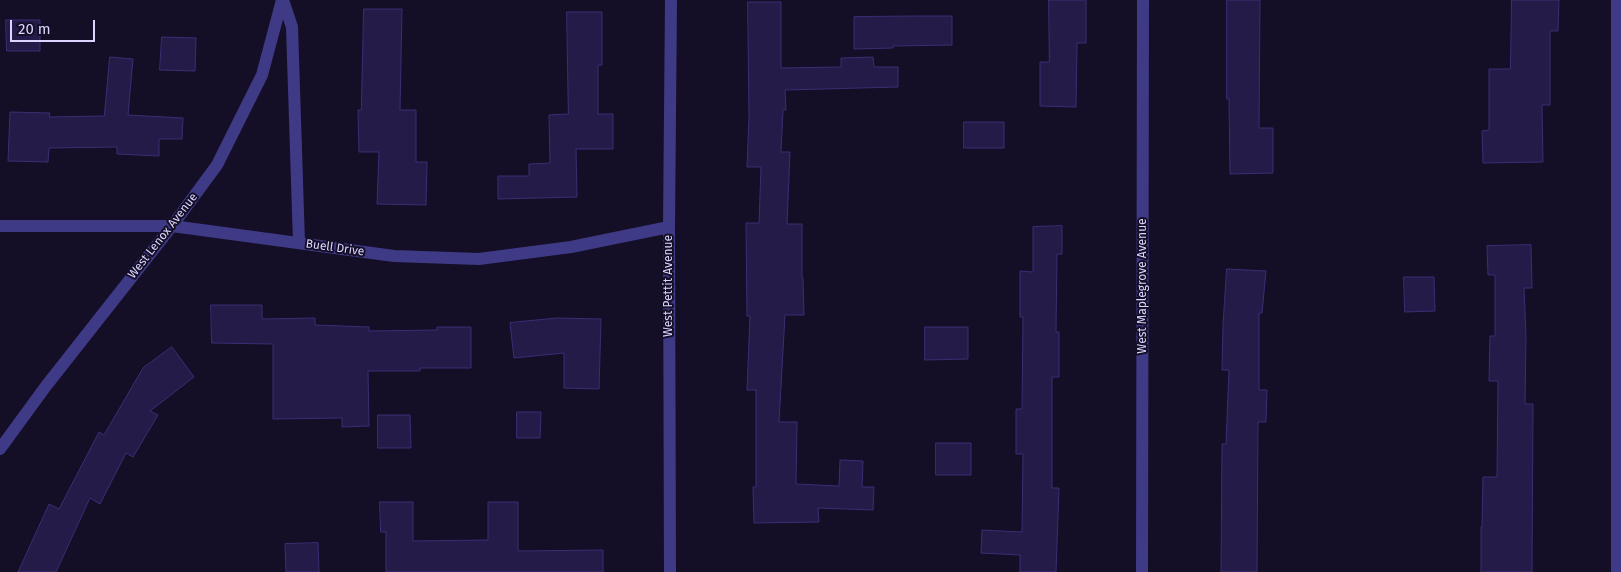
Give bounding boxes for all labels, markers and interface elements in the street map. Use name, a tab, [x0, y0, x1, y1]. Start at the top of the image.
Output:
scale bar	[12, 10, 98, 42]
text: 20 m	[18, 20, 51, 38]
street label: West Lenox Avenue	[125, 190, 201, 282]
street label: West Maplegrove Avenue	[1136, 218, 1150, 354]
street label: West Pettit Avenue	[662, 235, 676, 337]
street label: Buell Drive	[305, 237, 365, 259]

